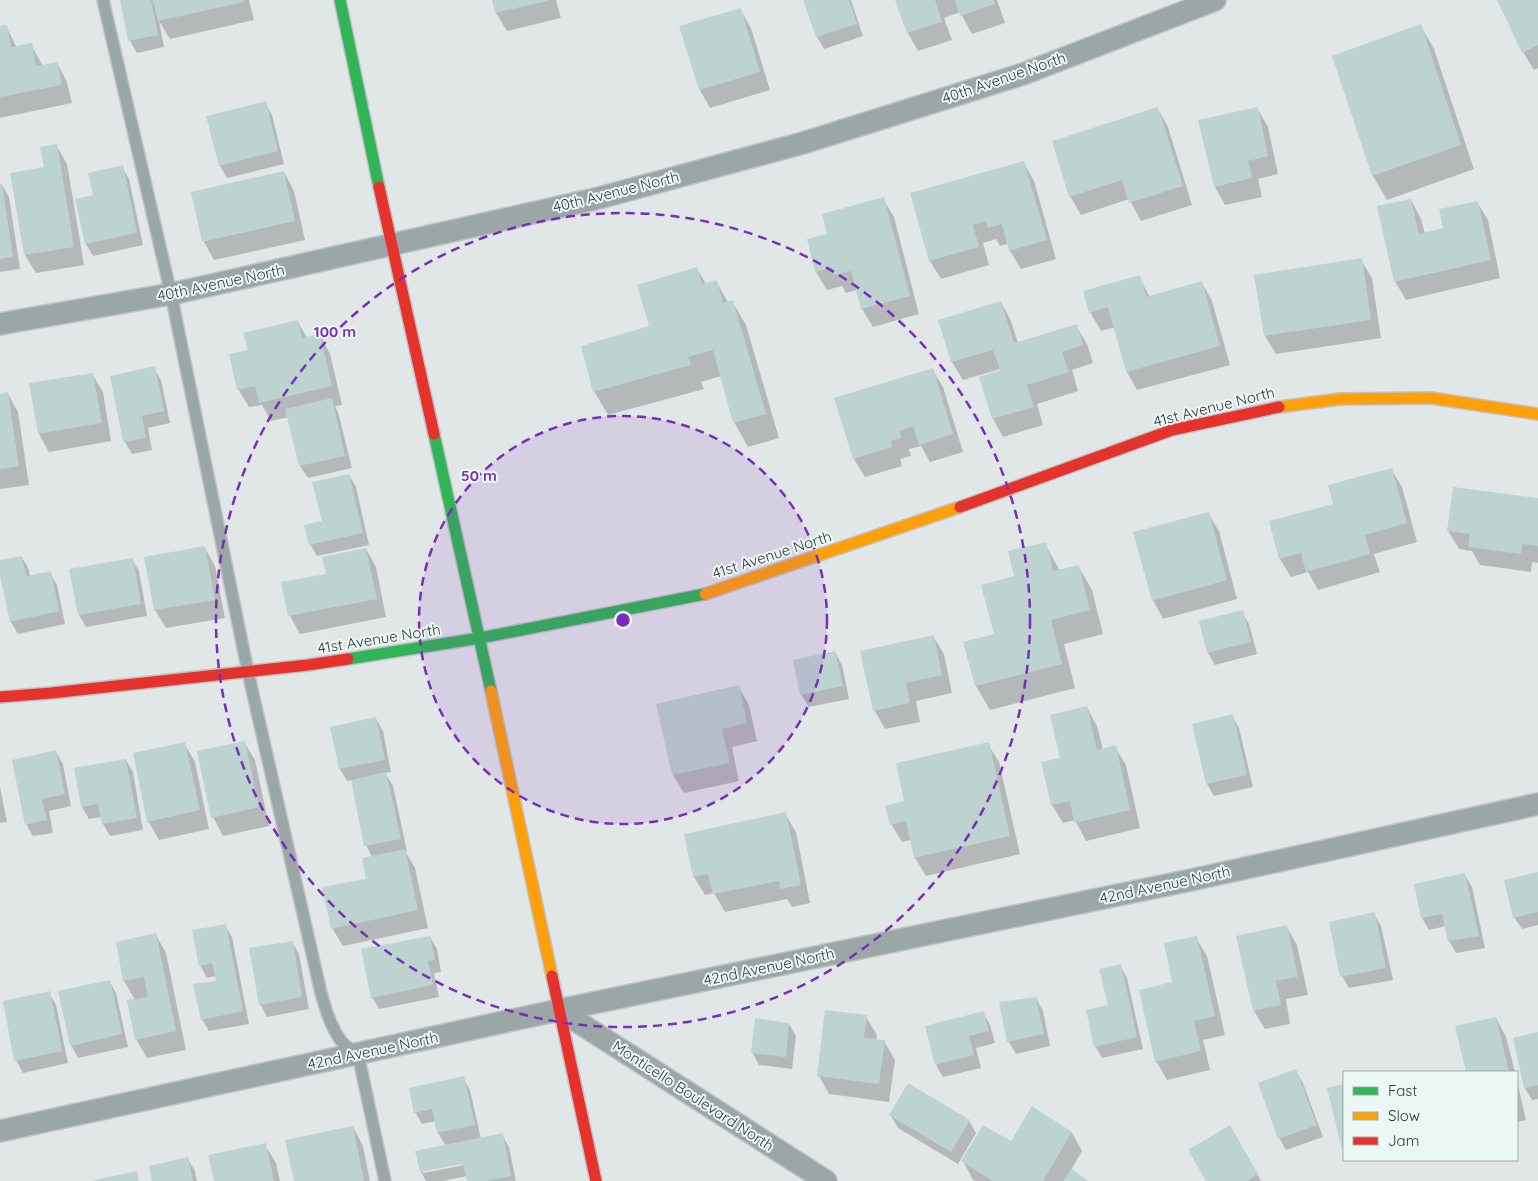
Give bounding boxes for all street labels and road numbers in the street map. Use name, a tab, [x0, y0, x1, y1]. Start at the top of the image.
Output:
street label: 40th Avenue North	[940, 47, 1068, 108]
street label: 40th Avenue North	[551, 167, 681, 216]
street label: 40th Avenue North	[156, 260, 286, 305]
street label: 41st Avenue North	[1151, 382, 1276, 431]
street label: 41st Avenue North	[710, 526, 834, 583]
street label: 41st Avenue North	[316, 619, 442, 658]
street label: 42nd Avenue North	[1098, 861, 1232, 908]
street label: 42nd Avenue North	[702, 943, 836, 990]
street label: 42nd Avenue North	[306, 1027, 440, 1074]
street label: Monticello Boulevard North	[609, 1036, 778, 1155]

